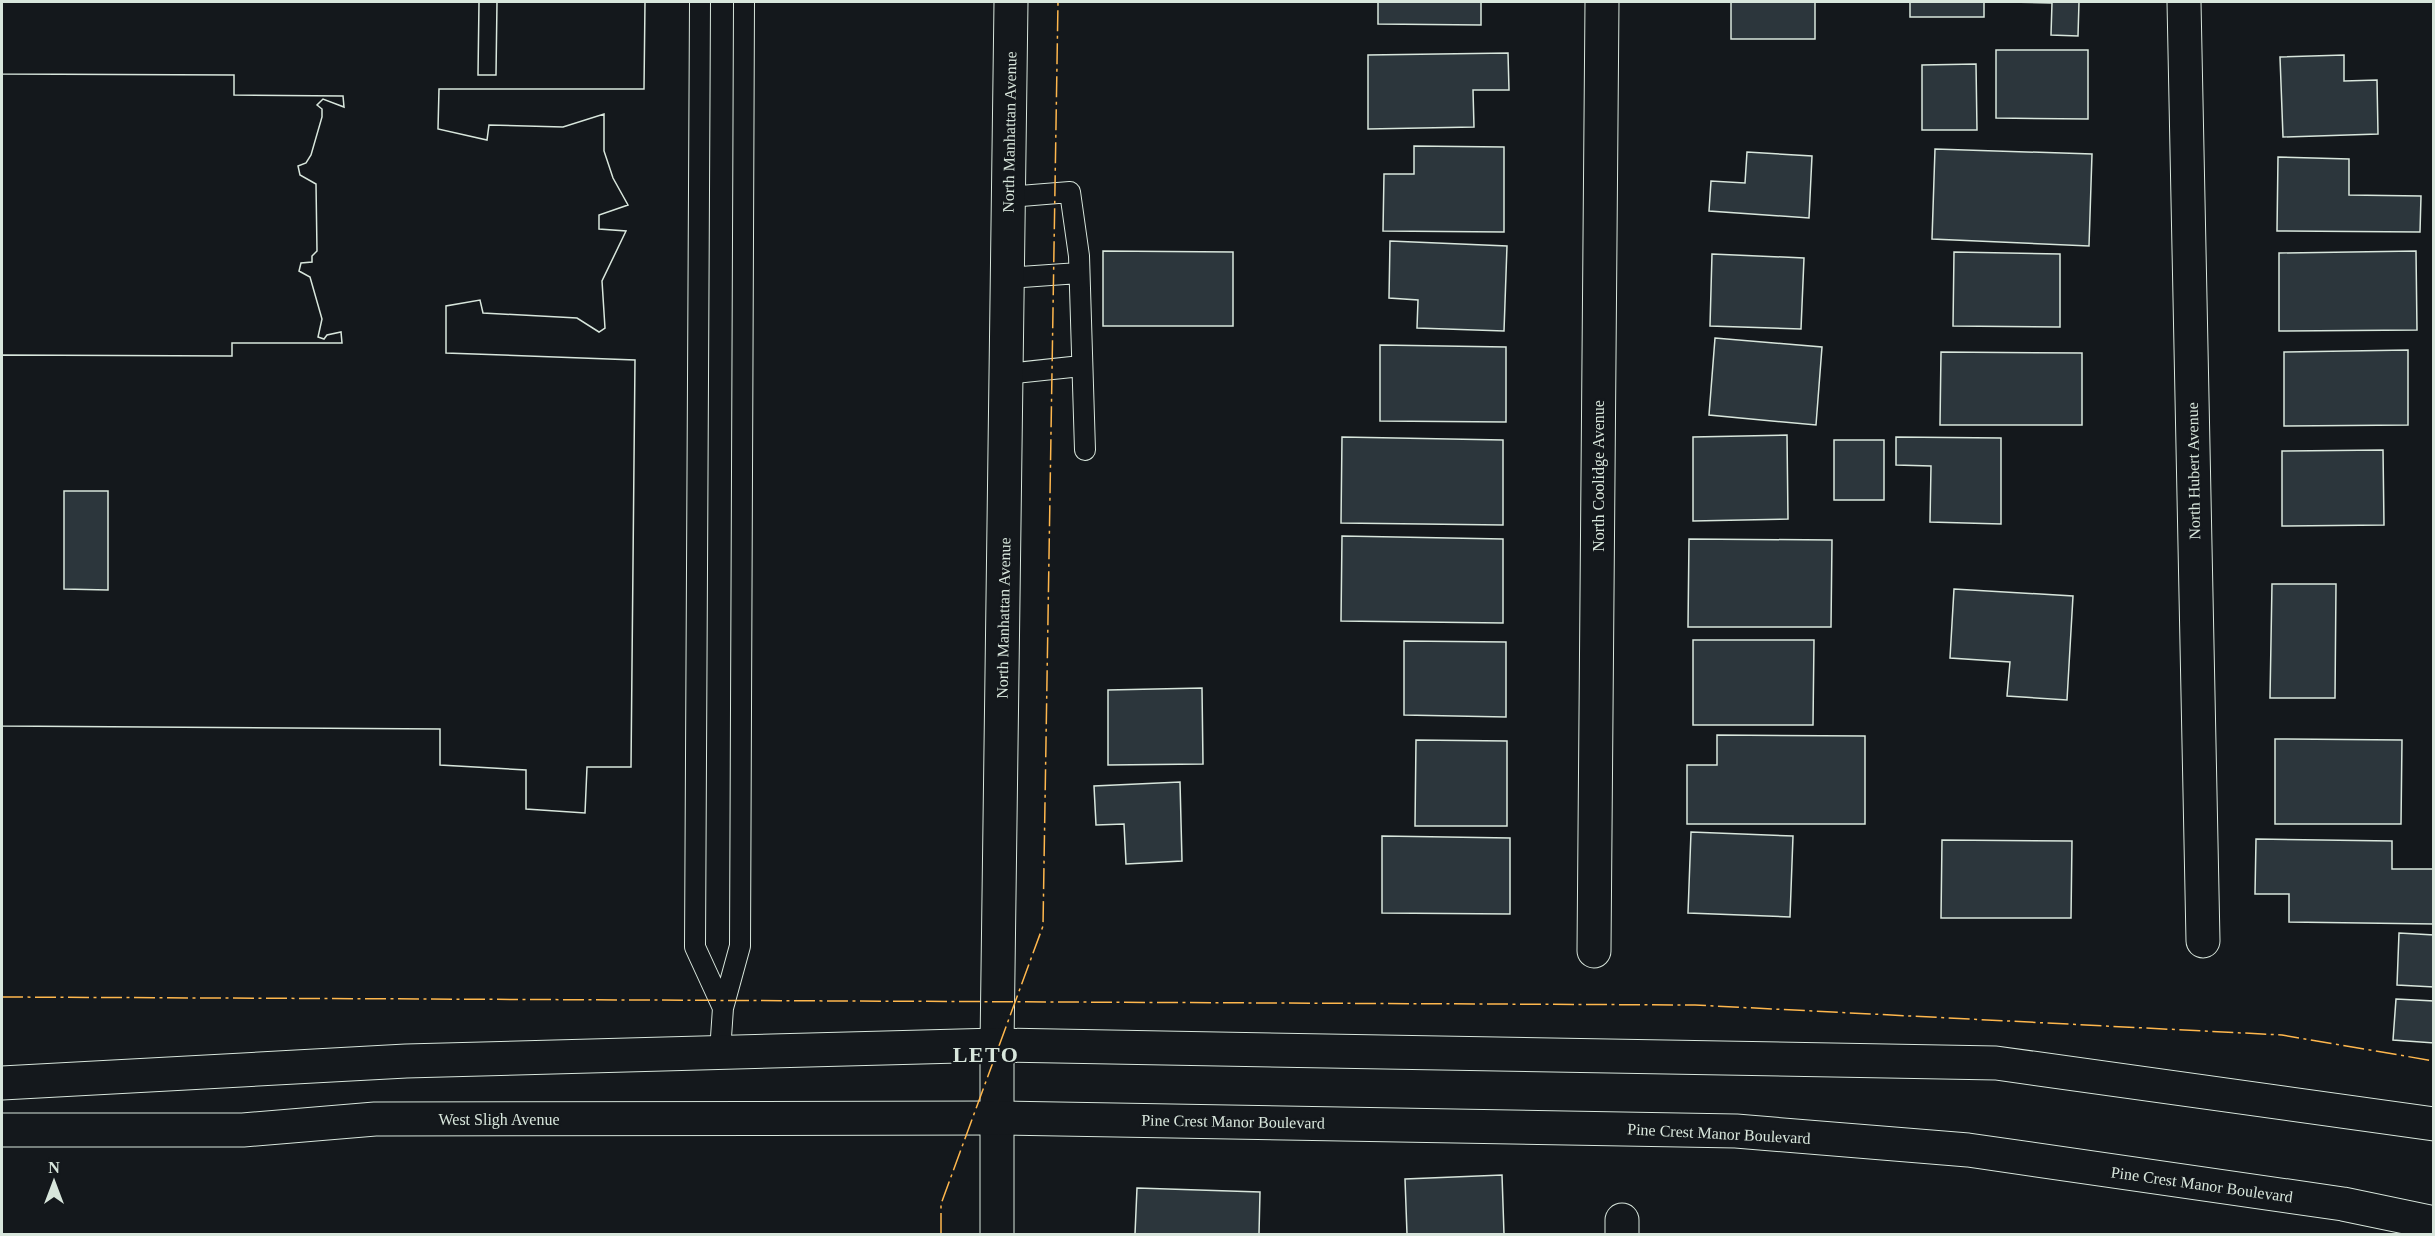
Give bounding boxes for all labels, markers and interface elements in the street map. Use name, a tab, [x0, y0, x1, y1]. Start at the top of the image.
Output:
street label: North Manhattan Avenue	[1000, 51, 1019, 213]
street label: North Coolidge Avenue	[1590, 400, 1608, 552]
street label: North Hubert Avenue	[2184, 402, 2203, 540]
street label: North Manhattan Avenue	[994, 537, 1013, 699]
district label: LETO	[953, 1042, 1019, 1067]
street label: West Sligh Avenue	[438, 1111, 560, 1129]
street label: Pine Crest Manor Boulevard	[1141, 1111, 1325, 1132]
street label: Pine Crest Manor Boulevard	[1627, 1120, 1811, 1147]
north arrow	[24, 1152, 84, 1212]
text: N	[48, 1159, 60, 1176]
street label: Pine Crest Manor Boulevard	[2110, 1163, 2294, 1206]

